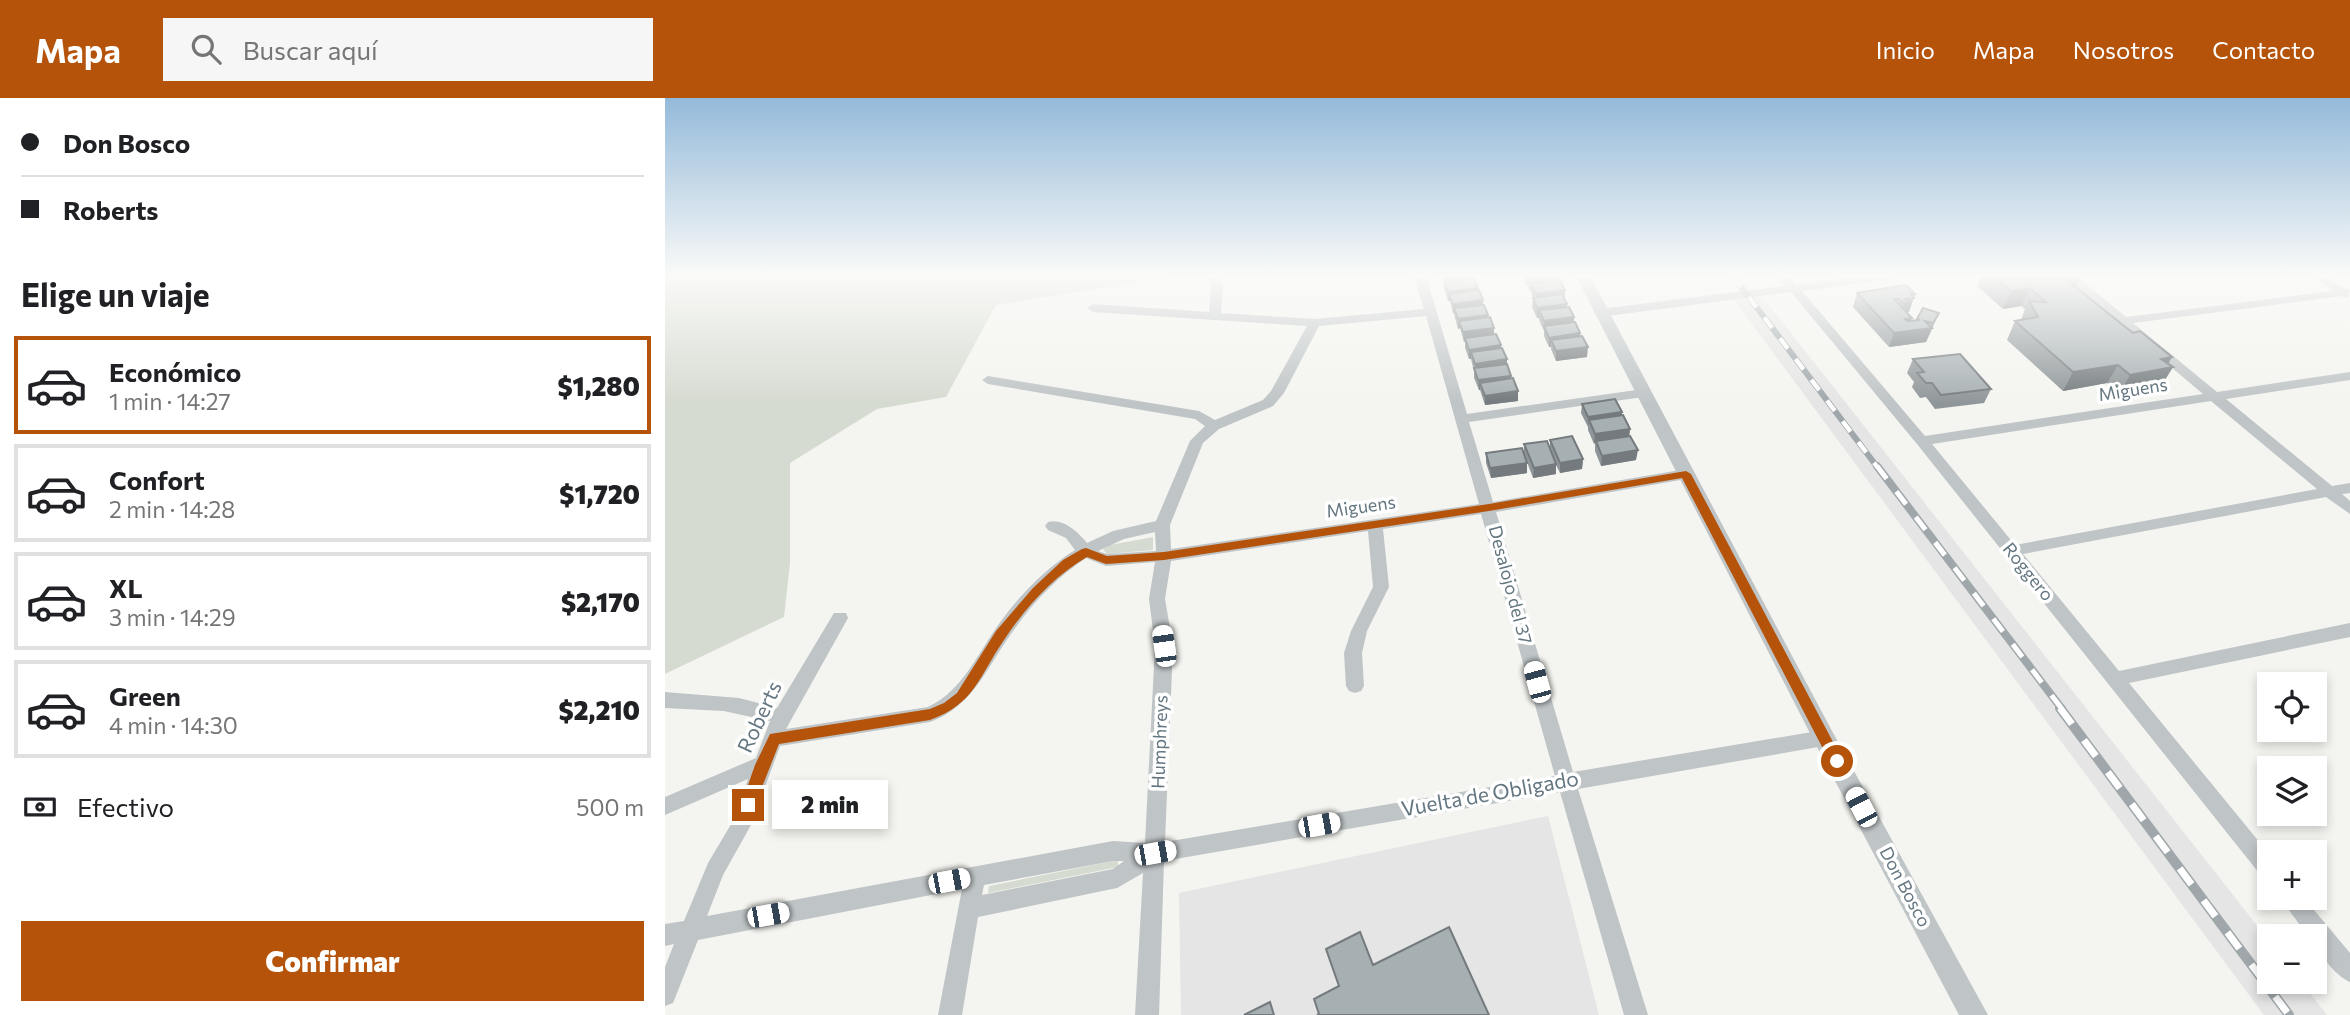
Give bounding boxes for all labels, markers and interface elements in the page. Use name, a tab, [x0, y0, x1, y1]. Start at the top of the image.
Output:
search box	[163, 18, 653, 81]
text: Mapa	[35, 29, 121, 70]
icon: search	[187, 30, 225, 68]
text: Buscar aquí	[243, 34, 378, 65]
text: Inicio	[1876, 35, 1935, 64]
text: Mapa	[1973, 35, 2035, 64]
text: Nosotros	[2073, 35, 2174, 64]
text: Contacto	[2212, 35, 2315, 64]
text: Don Bosco	[63, 127, 190, 158]
text: Roberts	[63, 194, 158, 225]
text: Elige un viaje	[21, 274, 210, 314]
icon: car	[25, 354, 88, 417]
text: Económico	[109, 356, 241, 387]
text: $1,280	[557, 370, 640, 401]
street label: Miguens	[2097, 373, 2169, 405]
text: 1 min · 14:27	[109, 387, 231, 415]
icon: car	[25, 462, 88, 525]
text: Confort	[109, 464, 205, 495]
text: $1,720	[559, 478, 640, 509]
street label: Miguens	[1325, 490, 1397, 522]
text: 2 min · 14:28	[109, 495, 235, 523]
street label: Desalojo del 37	[1485, 523, 1537, 647]
street label: Roggero	[1999, 538, 2059, 605]
icon: car	[25, 570, 88, 633]
text: XL	[109, 572, 143, 603]
text: $2,170	[561, 586, 640, 617]
text: 3 min · 14:29	[109, 603, 236, 631]
car	[1151, 624, 1178, 668]
car	[1522, 659, 1553, 705]
map controls	[2257, 672, 2327, 994]
button: locate	[2257, 672, 2327, 742]
street label: Roberts	[731, 677, 786, 756]
icon: car	[25, 678, 88, 741]
text: Green	[109, 680, 181, 711]
text: $2,210	[558, 694, 640, 725]
street label: Humphreys	[1146, 695, 1172, 789]
text: 4 min · 14:30	[109, 711, 238, 739]
route start	[1821, 745, 1853, 777]
button: layers	[2257, 756, 2327, 826]
street label: Vuelta de Obligado	[1399, 765, 1580, 820]
callout: 2 min	[773, 780, 888, 830]
car	[1842, 784, 1881, 830]
icon: cash	[21, 788, 59, 826]
route end	[732, 789, 764, 821]
text: 2 min	[801, 790, 859, 818]
text: Efectivo	[77, 791, 174, 822]
text: 500 m	[576, 793, 644, 821]
car	[1297, 811, 1342, 839]
car	[1133, 839, 1178, 867]
button: +	[2257, 840, 2327, 910]
street label: Don Bosco	[1876, 843, 1936, 930]
car	[927, 867, 972, 895]
car	[746, 901, 791, 929]
button: Confirmar	[21, 921, 644, 1001]
button: −	[2257, 924, 2327, 994]

